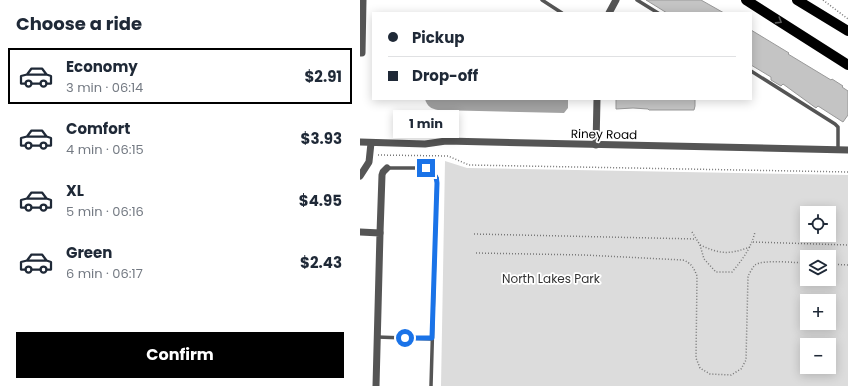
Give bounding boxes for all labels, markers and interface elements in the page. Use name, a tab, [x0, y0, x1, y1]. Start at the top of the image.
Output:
text: Choose a ride	[16, 11, 142, 36]
one-way arrow	[775, 16, 782, 24]
text: Pickup	[412, 27, 464, 48]
text: Economy	[66, 56, 138, 77]
icon: car	[18, 58, 54, 94]
text: Drop-off	[412, 65, 478, 86]
text: $2.91	[304, 66, 342, 87]
text: 3 min · 06:14	[66, 78, 143, 97]
callout: 1 min	[393, 110, 459, 138]
text: 1 min	[409, 114, 443, 133]
text: Comfort	[66, 118, 130, 139]
icon: car	[18, 120, 54, 156]
street label: Riney Road	[571, 125, 637, 143]
text: $3.93	[301, 128, 342, 149]
text: 4 min · 06:15	[66, 140, 144, 159]
route end	[417, 159, 435, 177]
text: XL	[66, 180, 84, 201]
icon: car	[18, 182, 54, 218]
text: $4.95	[299, 190, 342, 211]
text: 5 min · 06:16	[66, 202, 144, 221]
map controls	[800, 206, 836, 374]
button: locate	[800, 206, 836, 242]
text: Green	[66, 242, 112, 263]
icon: car	[18, 244, 54, 280]
button: layers	[800, 250, 836, 286]
text: $2.43	[300, 252, 342, 273]
text: 6 min · 06:17	[66, 264, 143, 283]
park label: North Lakes Park	[502, 270, 601, 287]
button: +	[800, 294, 836, 330]
route start	[396, 329, 414, 347]
button: Confirm	[16, 332, 344, 378]
button: −	[800, 338, 836, 374]

